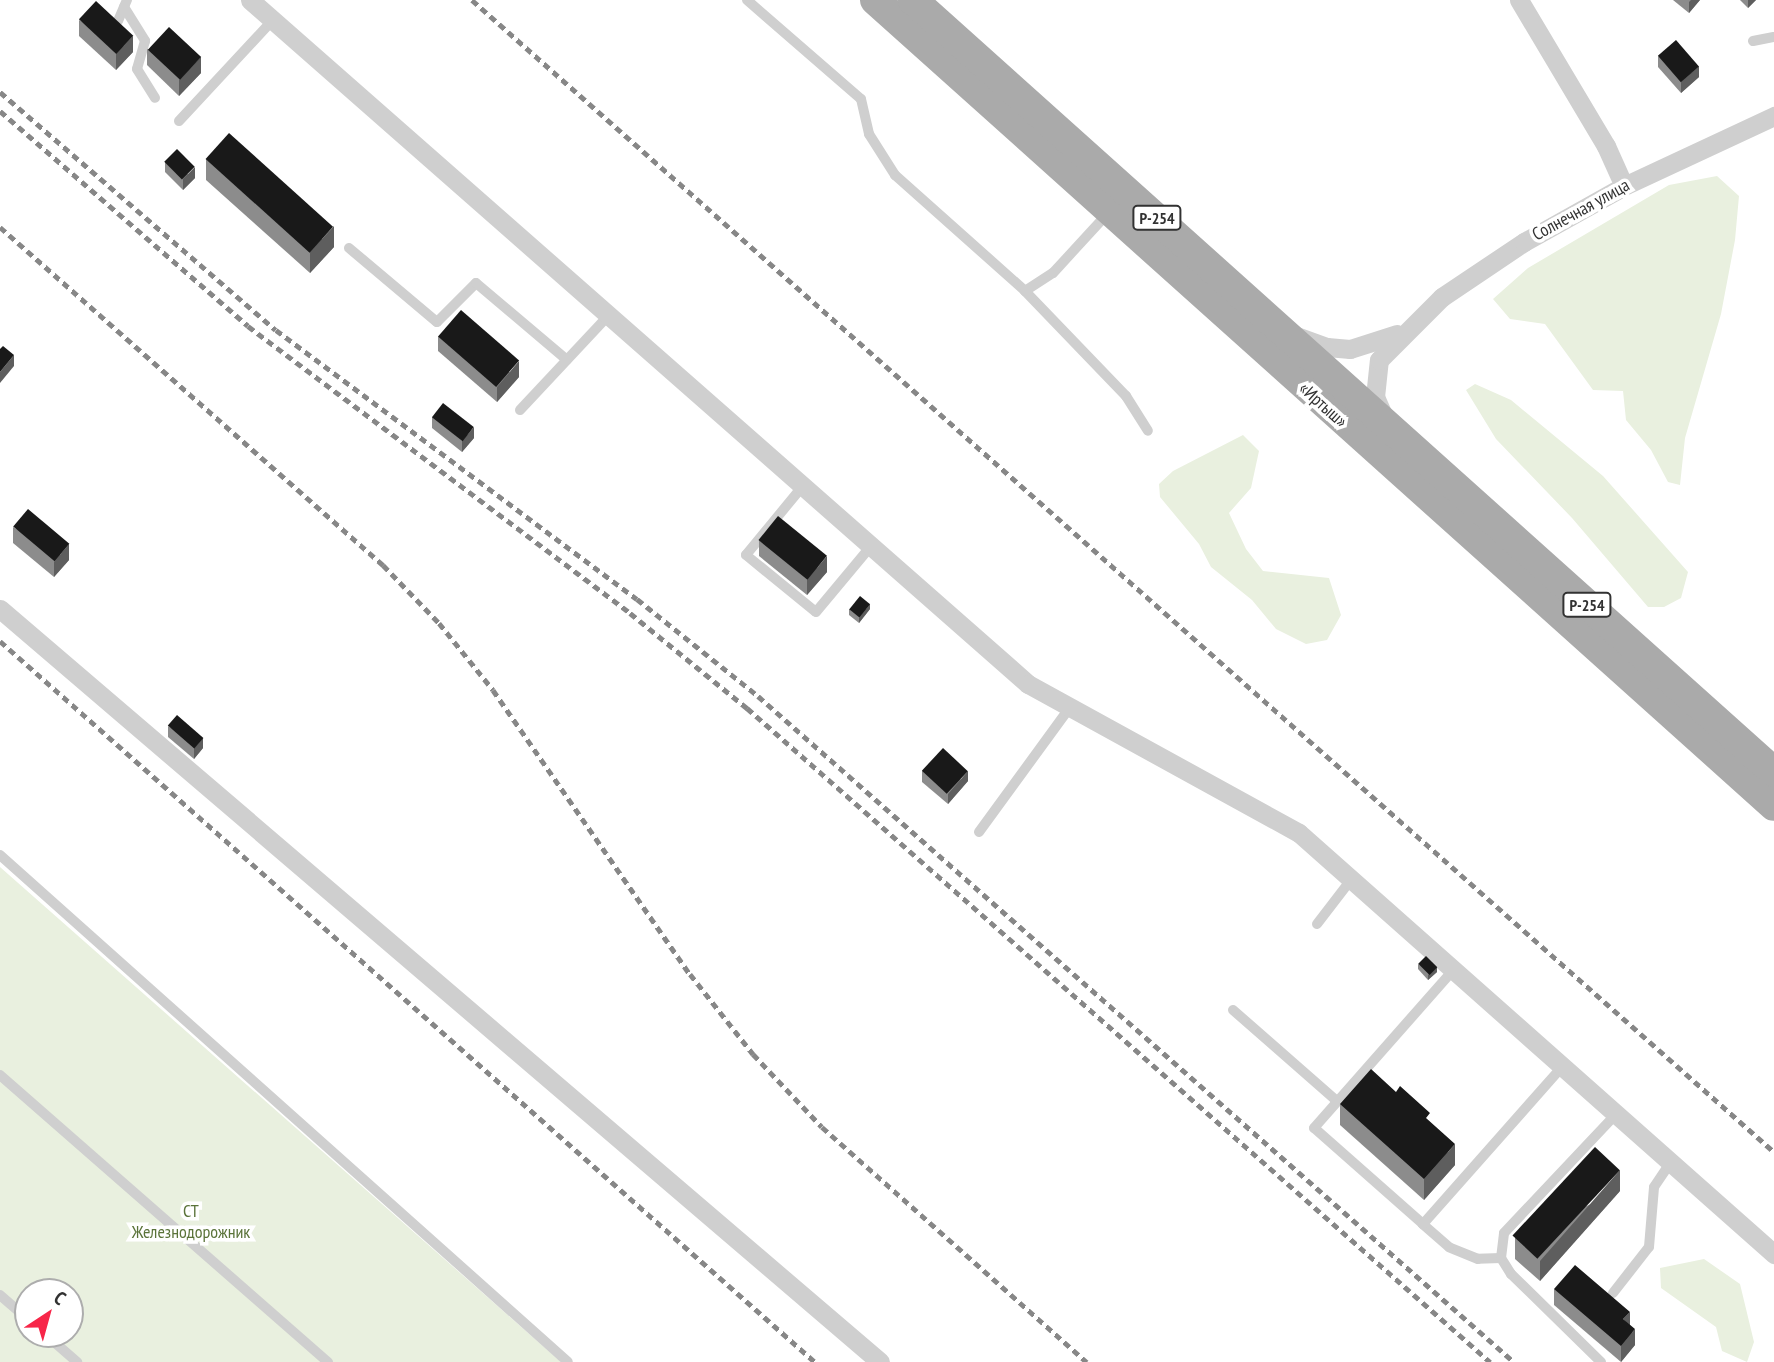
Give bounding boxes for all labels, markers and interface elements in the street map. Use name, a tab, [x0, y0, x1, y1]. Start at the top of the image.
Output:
street label: Солнечная улица	[1529, 174, 1633, 246]
road number: Р-254	[1131, 206, 1183, 230]
street label: «Иртыш»	[1294, 378, 1352, 432]
road number: Р-254	[1561, 592, 1613, 618]
park label: СТ Железнодорожник	[132, 1201, 250, 1244]
north arrow	[14, 1278, 84, 1348]
text: С	[50, 1285, 71, 1310]

